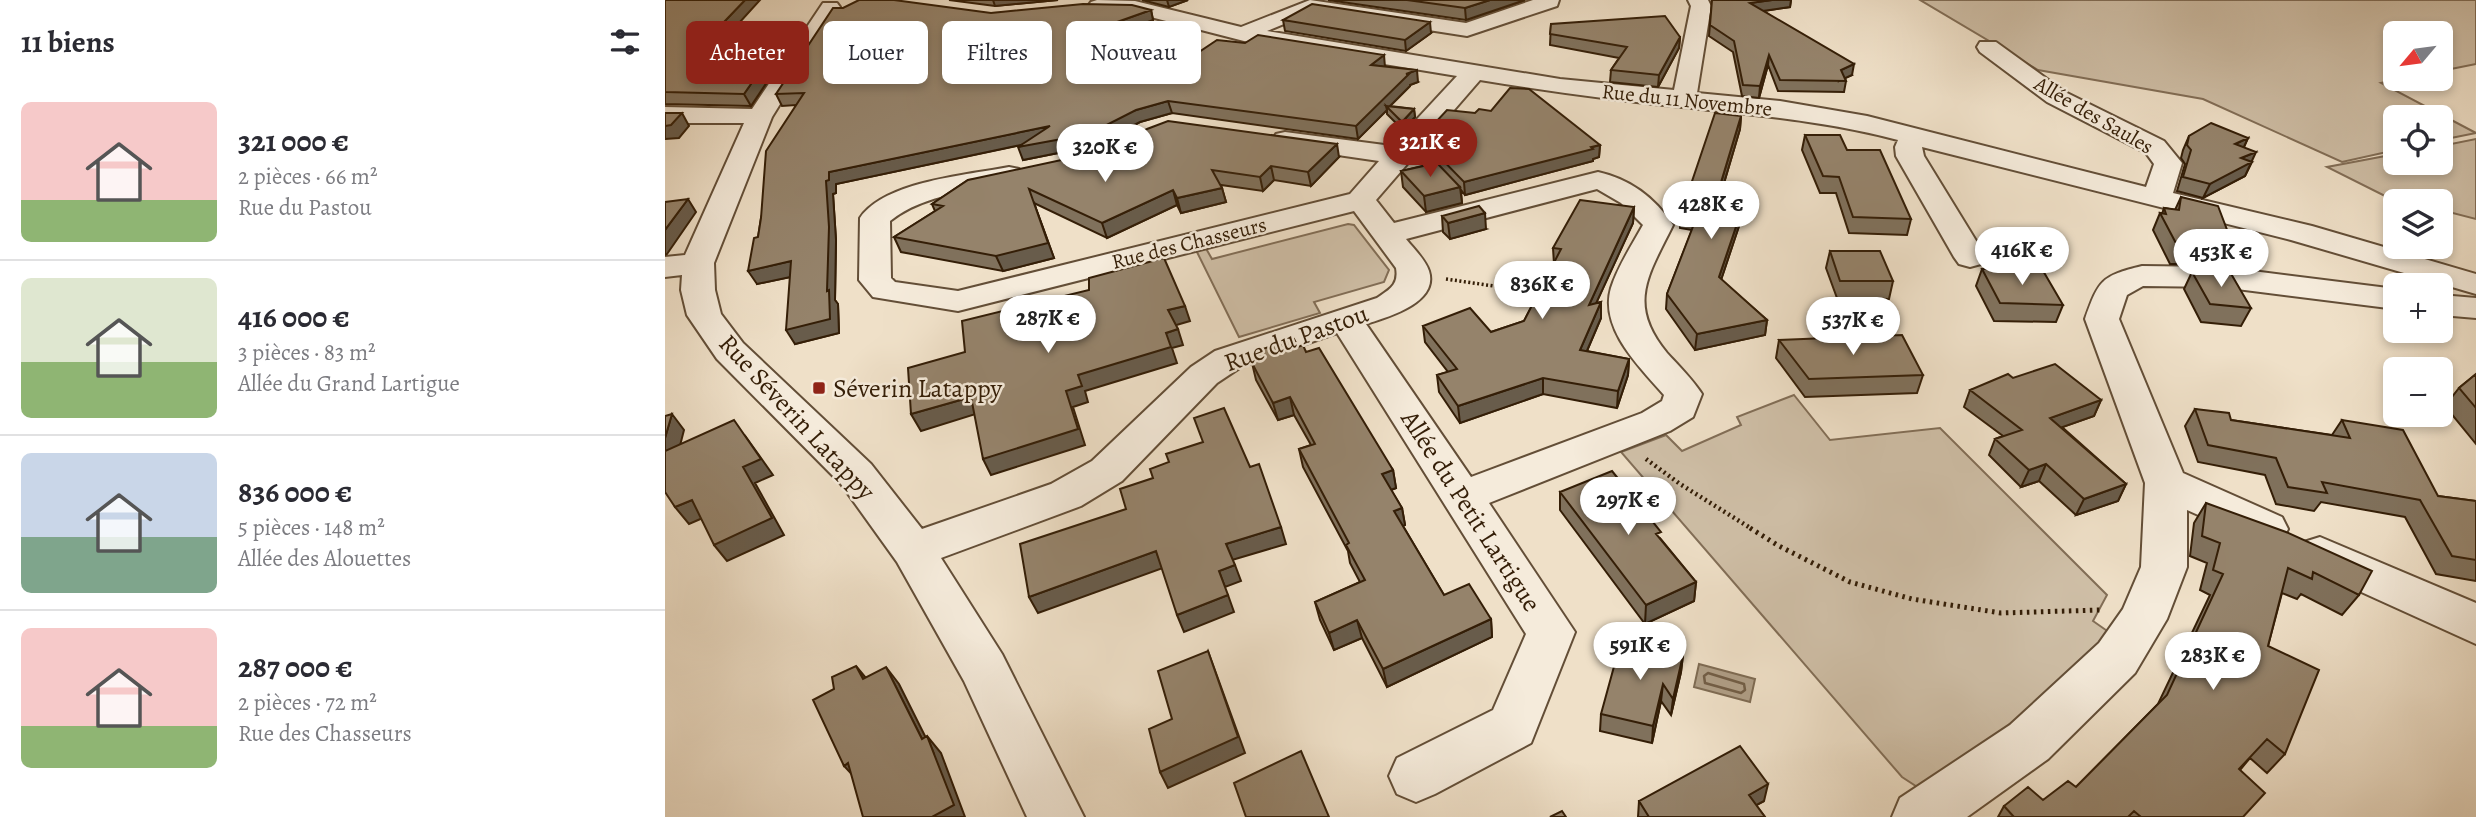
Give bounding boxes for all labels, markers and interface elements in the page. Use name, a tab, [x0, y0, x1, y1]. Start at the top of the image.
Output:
chip: Acheter	[686, 21, 809, 84]
chip: Louer	[823, 21, 928, 84]
chip: Filtres	[942, 21, 1052, 84]
chip: Nouveau	[1066, 21, 1201, 84]
north arrow	[2383, 21, 2453, 91]
map controls	[2383, 21, 2453, 427]
text: 11 biens	[21, 22, 115, 62]
icon: filters	[606, 23, 644, 61]
street label: Allée des Saules	[2028, 69, 2159, 160]
street label: Rue du 11 Novembre	[1600, 77, 1774, 123]
button: locate	[2383, 105, 2453, 175]
pin: 321K €	[1373, 120, 1487, 179]
text: 321 000 €	[238, 121, 349, 161]
pin: 320K €	[1048, 124, 1162, 184]
text: 321K €	[1399, 126, 1461, 157]
icon: home	[77, 130, 161, 214]
text: 320K €	[1073, 131, 1137, 162]
text: 2 pièces · 66 m²	[238, 161, 378, 192]
pin: 428K €	[1654, 182, 1768, 241]
text: 428K €	[1678, 188, 1744, 219]
button: layers	[2383, 189, 2453, 259]
text: Rue du Pastou	[238, 192, 372, 223]
street label: Rue des Chasseurs	[1109, 210, 1269, 276]
pin: 416K €	[1965, 228, 2079, 287]
pin: 453K €	[2164, 230, 2278, 289]
text: 416K €	[1991, 234, 2053, 265]
text: 453K €	[2190, 236, 2252, 267]
pin: 836K €	[1485, 262, 1599, 321]
text: 836K €	[1510, 268, 1574, 299]
button: +	[2383, 273, 2453, 343]
street label: Rue du Pastou	[1219, 295, 1374, 380]
pin: 287K €	[991, 296, 1105, 355]
text: 416 000 €	[238, 297, 350, 337]
pin: 537K €	[1796, 298, 1910, 357]
text: 287K €	[1016, 302, 1080, 333]
text: 537K €	[1822, 304, 1884, 335]
icon: home	[77, 306, 161, 390]
street label: Rue Séverin Latappy	[711, 326, 883, 508]
text: 3 pièces · 83 m²	[238, 337, 376, 368]
button: −	[2383, 357, 2453, 427]
text: Allée du Grand Lartigue	[238, 368, 460, 399]
place label: Séverin Latappy	[833, 371, 1002, 406]
marker: Séverin Latappy	[811, 380, 827, 396]
street label: Allée du Petit Lartigue	[1392, 403, 1549, 618]
text: 836 000 €	[238, 472, 352, 512]
pin: 297K €	[1571, 477, 1685, 537]
icon: home	[77, 481, 161, 565]
text: 297K €	[1596, 484, 1660, 515]
text: 5 pièces · 148 m²	[238, 512, 385, 543]
text: Allée des Alouettes	[238, 543, 411, 574]
pin: 591K €	[1583, 622, 1697, 682]
text: 591K €	[1609, 629, 1671, 660]
pin: 283K €	[2156, 632, 2270, 692]
text: 283K €	[2181, 639, 2245, 670]
text: 287 000 €	[238, 647, 353, 687]
icon: home	[77, 656, 161, 740]
text: 2 pièces · 72 m²	[238, 687, 377, 718]
text: Rue des Chasseurs	[238, 718, 412, 749]

